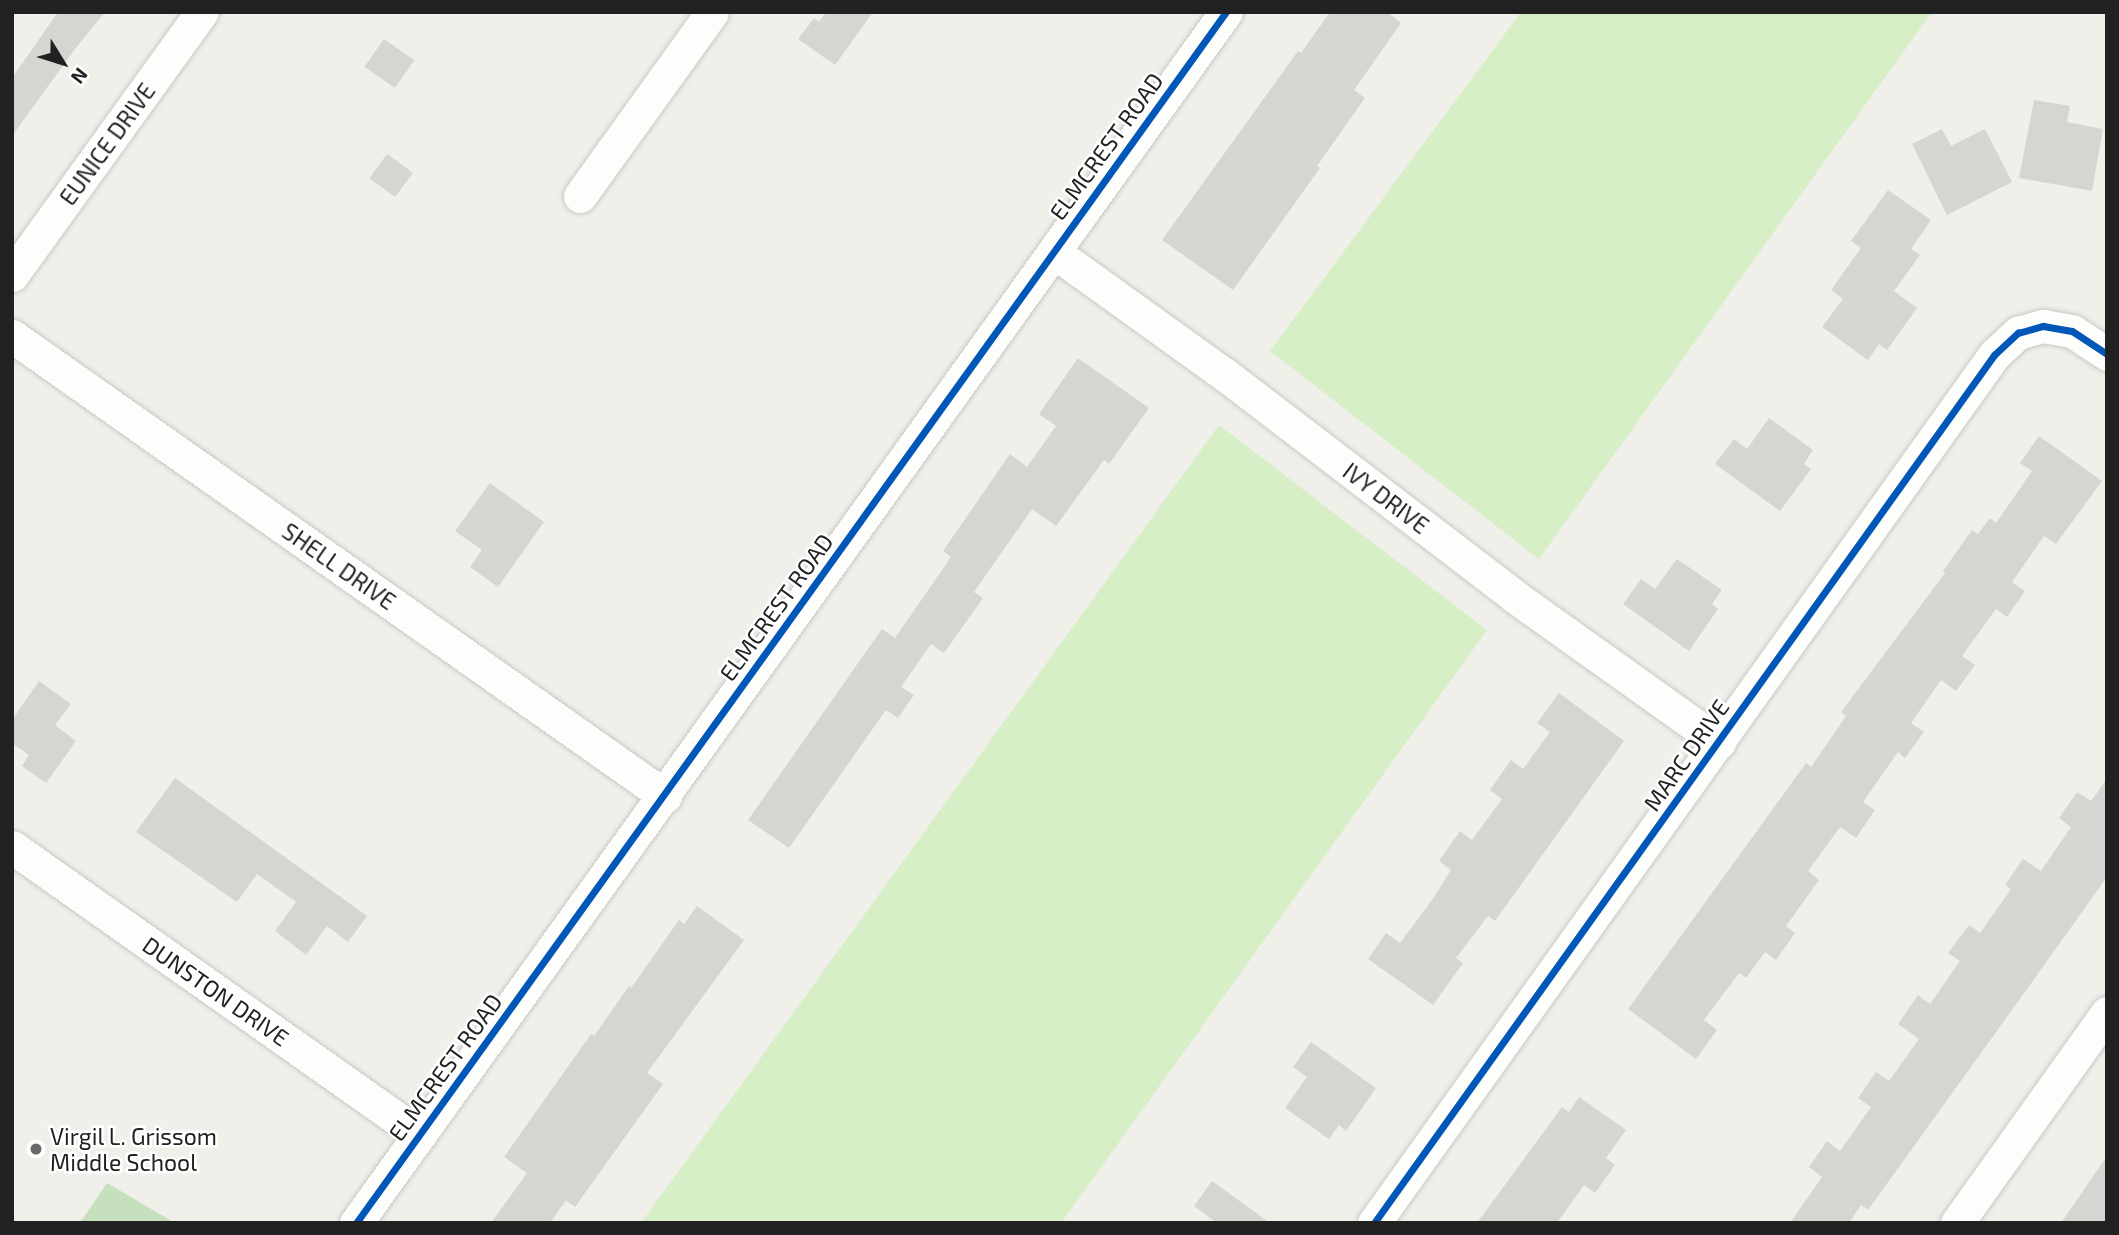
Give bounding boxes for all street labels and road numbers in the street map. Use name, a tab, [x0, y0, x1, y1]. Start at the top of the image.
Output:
street label: ELMCREST ROAD	[1043, 67, 1169, 225]
street label: EUNICE DRIVE	[54, 78, 160, 210]
street label: IVY DRIVE	[1338, 457, 1434, 539]
street label: SHELL DRIVE	[277, 517, 401, 615]
street label: ELMCREST ROAD	[713, 528, 839, 686]
street label: MARC DRIVE	[1638, 694, 1734, 816]
street label: DUNSTON DRIVE	[138, 930, 294, 1052]
street label: ELMCREST ROAD	[382, 988, 508, 1146]

